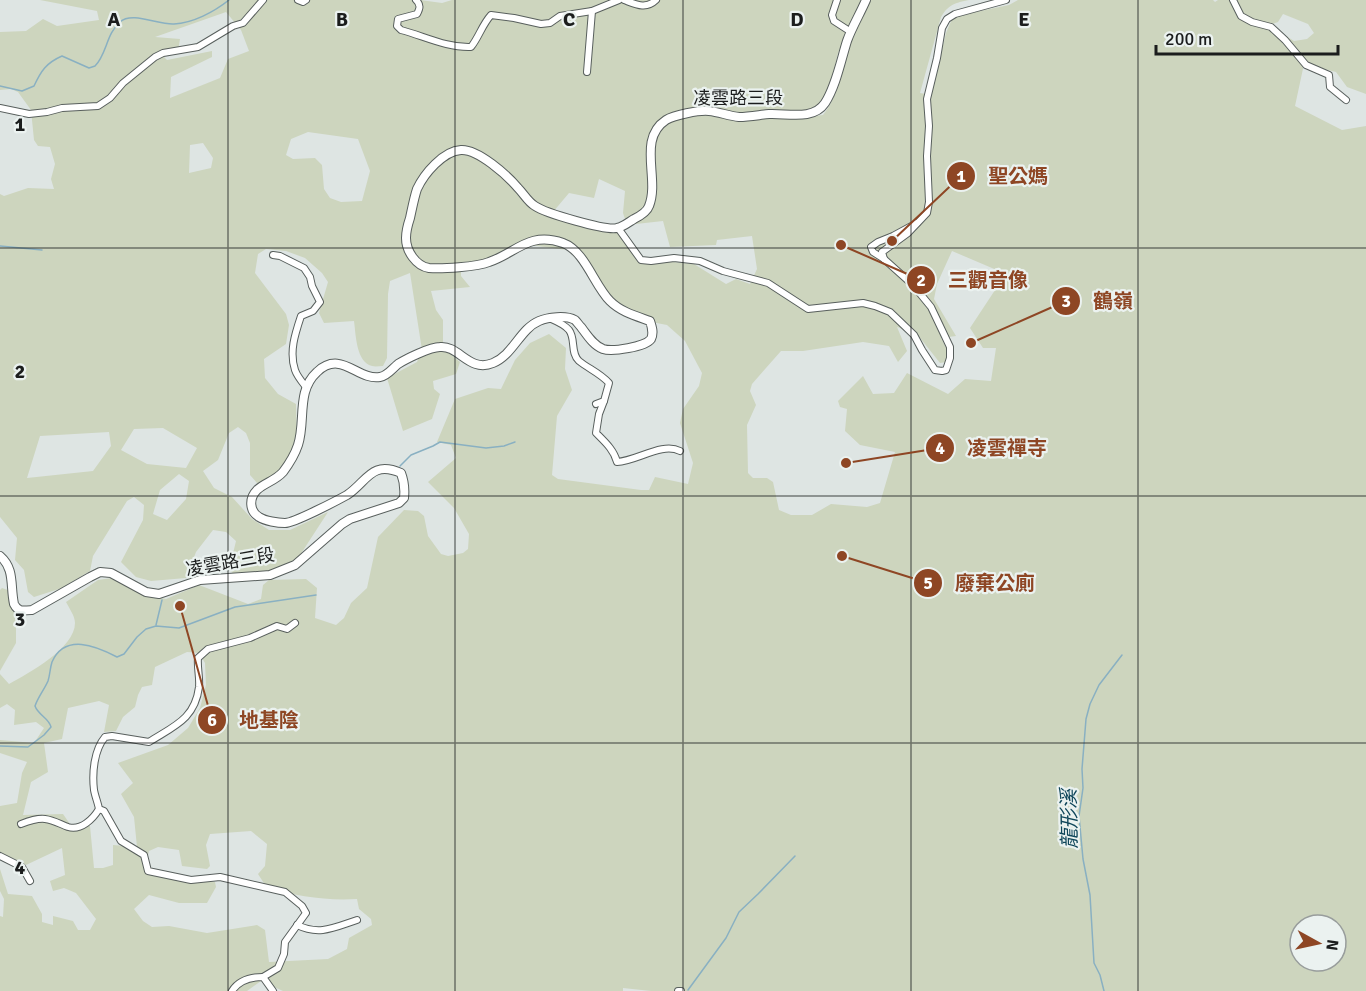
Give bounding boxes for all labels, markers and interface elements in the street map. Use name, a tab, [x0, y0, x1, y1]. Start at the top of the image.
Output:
text: A	[108, 7, 121, 32]
text: B	[336, 7, 348, 32]
text: C	[563, 7, 575, 32]
text: D	[790, 7, 804, 32]
text: E	[1018, 7, 1030, 32]
scale bar	[1156, 18, 1338, 56]
text: 200 m	[1165, 28, 1212, 50]
street label: 凌雲路三段	[693, 87, 783, 109]
text: 1	[15, 112, 26, 137]
callout: 聖公媽	[946, 157, 1060, 195]
text: 聖公媽	[988, 164, 1048, 189]
text: 1	[956, 165, 966, 187]
callout: 三觀音像	[906, 261, 1040, 299]
text: 三觀音像	[948, 268, 1028, 293]
text: 2	[916, 269, 926, 291]
callout: 鶴嶺	[1051, 282, 1145, 320]
text: 鶴嶺	[1093, 289, 1133, 314]
text: 3	[1061, 290, 1071, 312]
text: 2	[15, 359, 25, 384]
callout: 凌雲禪寺	[925, 429, 1059, 467]
text: 凌雲禪寺	[967, 436, 1047, 461]
text: 4	[935, 437, 945, 459]
street label: 凌雲路三段	[184, 543, 276, 581]
callout: 廢棄公廁	[913, 564, 1047, 602]
text: 廢棄公廁	[955, 571, 1035, 596]
text: 5	[923, 572, 933, 594]
text: 3	[15, 607, 25, 632]
callout: 地基陰	[197, 701, 311, 739]
text: 地基陰	[239, 708, 299, 733]
text: 6	[207, 709, 217, 731]
water label: 龍形溪	[1056, 786, 1083, 849]
text: 4	[15, 855, 26, 880]
north arrow	[1288, 913, 1348, 973]
text: N	[1321, 938, 1343, 952]

